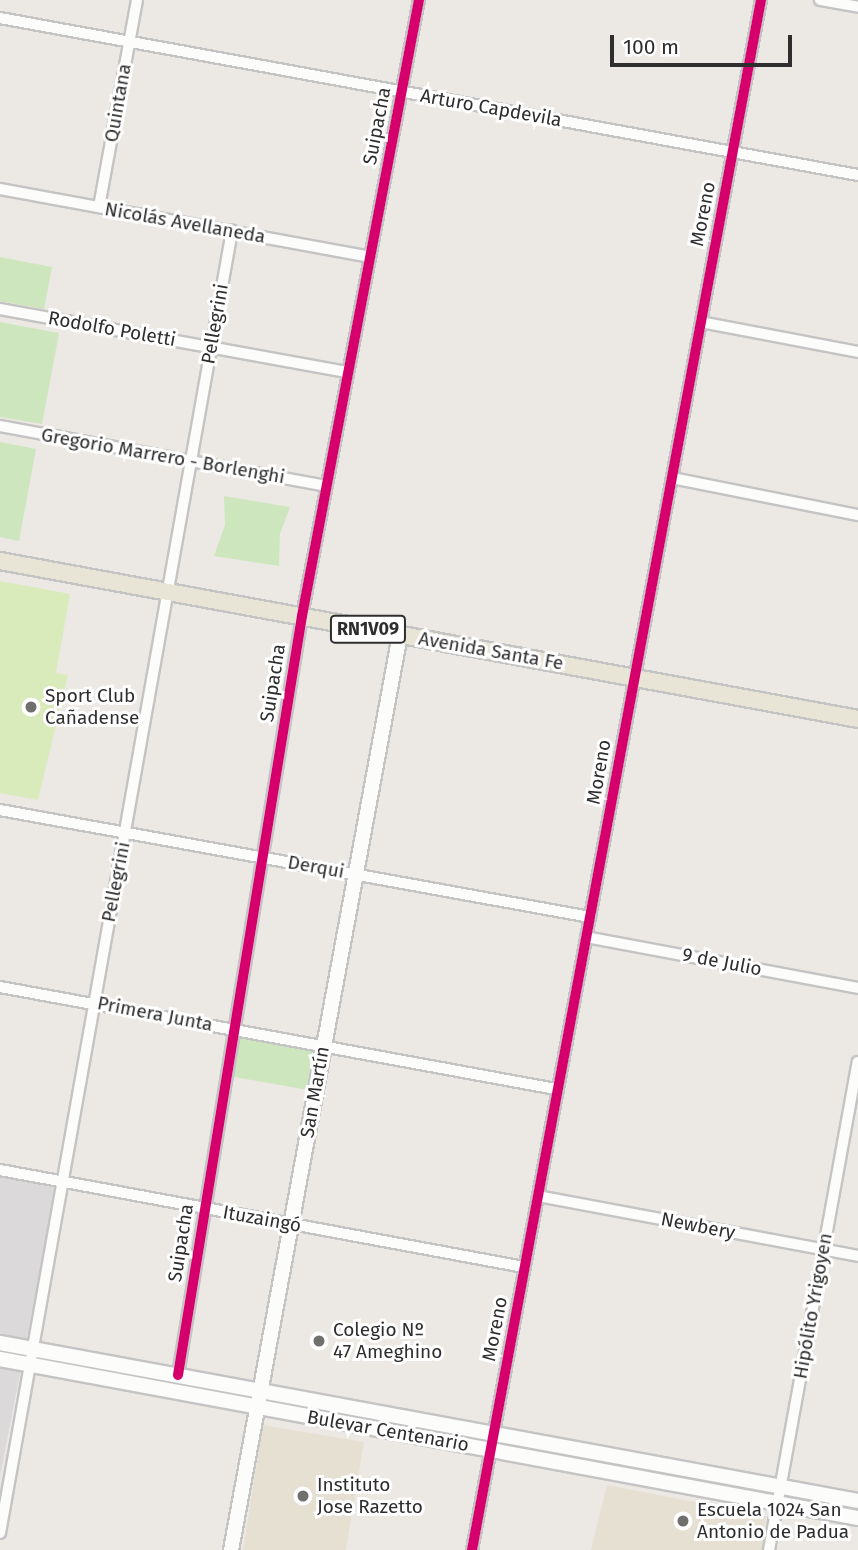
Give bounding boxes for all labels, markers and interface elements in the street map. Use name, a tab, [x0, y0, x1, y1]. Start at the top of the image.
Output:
scale bar	[613, 21, 795, 65]
text: 100 m	[623, 34, 679, 60]
street label: Quintana	[100, 62, 136, 144]
street label: Arturo Capdevila	[418, 84, 564, 132]
street label: Suipacha	[358, 85, 396, 167]
street label: Moreno	[686, 180, 720, 248]
street label: Nicolás Avellaneda	[103, 198, 267, 248]
street label: Pellegrini	[197, 282, 233, 366]
street label: Rodolfo Poletti	[46, 307, 178, 351]
street label: Gregorio Marrero - Borlenghi	[39, 423, 287, 489]
road number: RN1V09	[330, 614, 406, 644]
street label: Avenida Santa Fe	[417, 627, 565, 675]
street label: Suipacha	[256, 642, 290, 724]
place label: Sport Club Cañadense	[45, 685, 139, 729]
marker: Sport Club Cañadense	[23, 699, 39, 715]
street label: Moreno	[582, 738, 616, 806]
street label: Pellegrini	[97, 840, 135, 924]
street label: Derqui	[286, 851, 346, 883]
street label: 9 de Julio	[680, 943, 764, 981]
street label: Primera Junta	[95, 992, 215, 1036]
street label: San Martín	[296, 1044, 334, 1140]
street label: Ituzaingó	[221, 1201, 303, 1237]
street label: Suipacha	[164, 1202, 198, 1284]
street label: Newbery	[659, 1208, 737, 1244]
street label: Hipólito Yrigoyen	[789, 1231, 837, 1381]
street label: Moreno	[478, 1295, 512, 1363]
place label: Colegio Nº 47 Ameghino	[333, 1319, 442, 1363]
marker: Colegio Nº 47 Ameghino	[311, 1333, 327, 1349]
street label: Bulevar Centenario	[305, 1406, 471, 1456]
place label: Instituto Jose Razetto	[317, 1474, 423, 1518]
marker: Instituto Jose Razetto	[295, 1488, 311, 1504]
place label: Escuela 1024 San Antonio de Padua	[697, 1499, 849, 1543]
marker: Escuela 1024 San Antonio de Padua	[675, 1513, 691, 1529]

